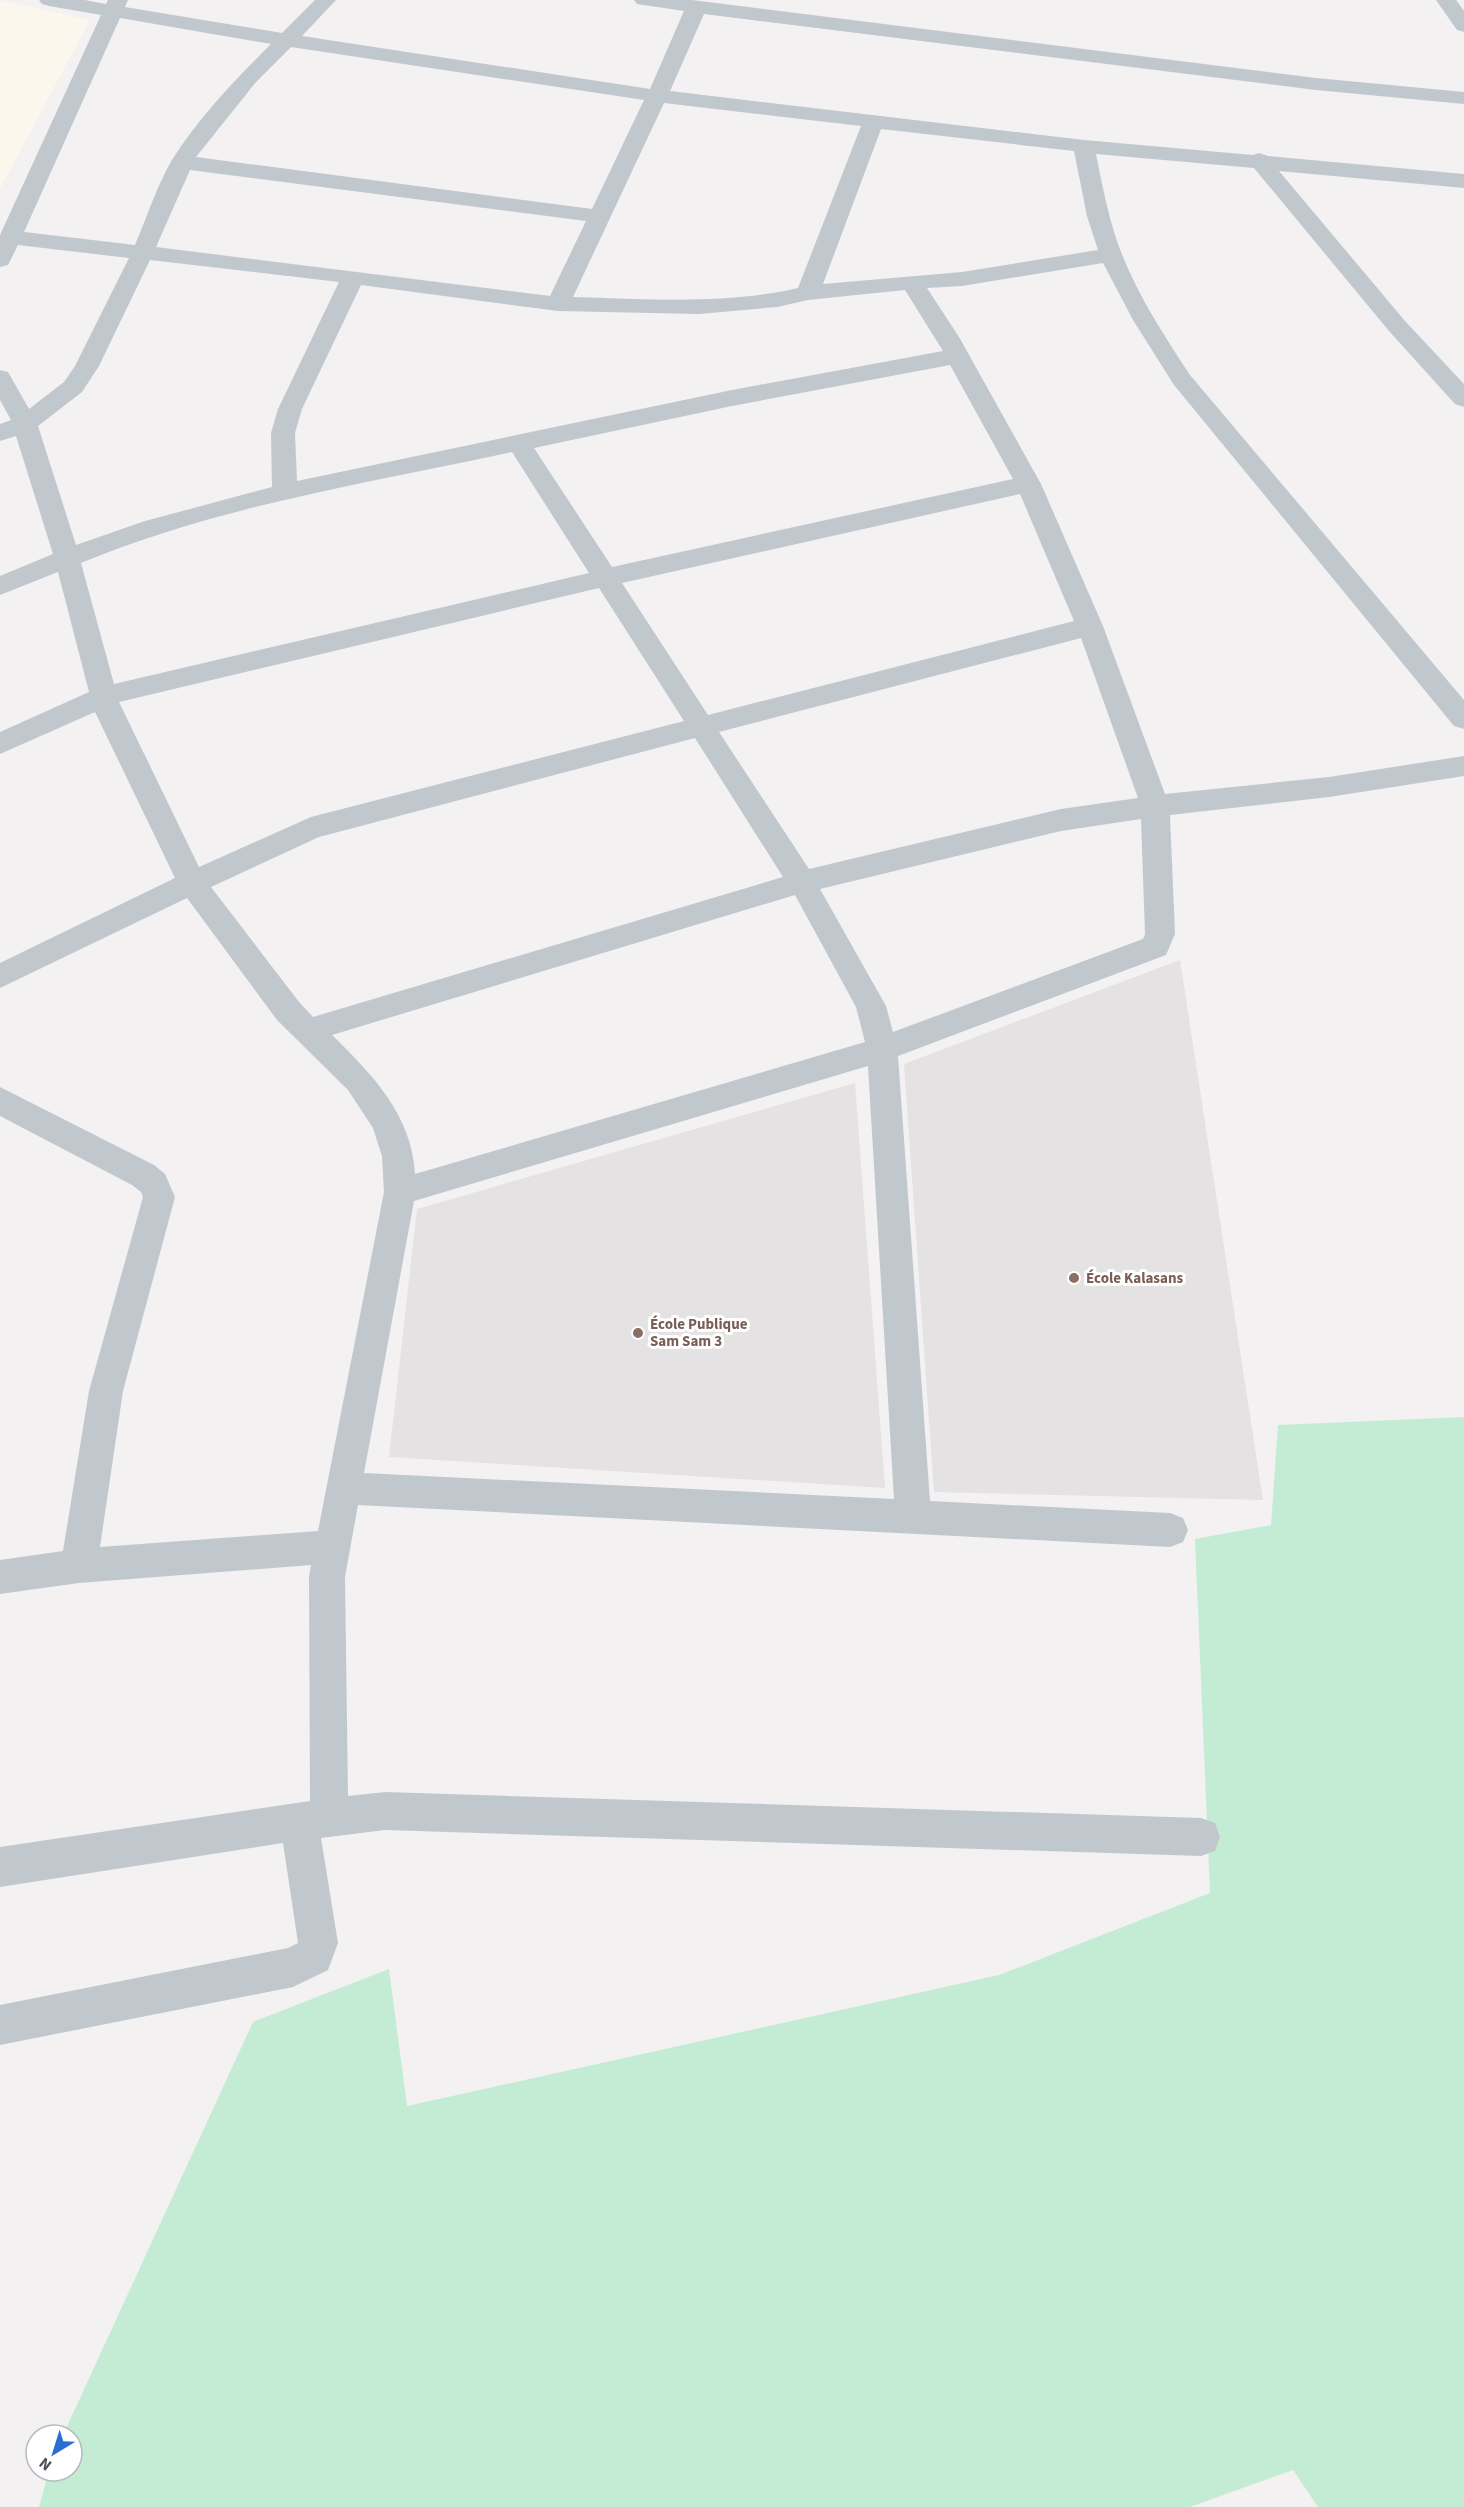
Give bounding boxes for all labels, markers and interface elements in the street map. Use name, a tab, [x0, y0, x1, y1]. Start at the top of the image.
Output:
place label: École Kalasans	[1086, 1268, 1184, 1289]
marker: École Kalasans	[1067, 1271, 1081, 1285]
place label: École Publique Sam Sam 3	[650, 1314, 748, 1352]
marker: École Publique Sam Sam 3	[631, 1326, 645, 1340]
north arrow	[24, 2423, 84, 2483]
text: N	[34, 2452, 56, 2476]

